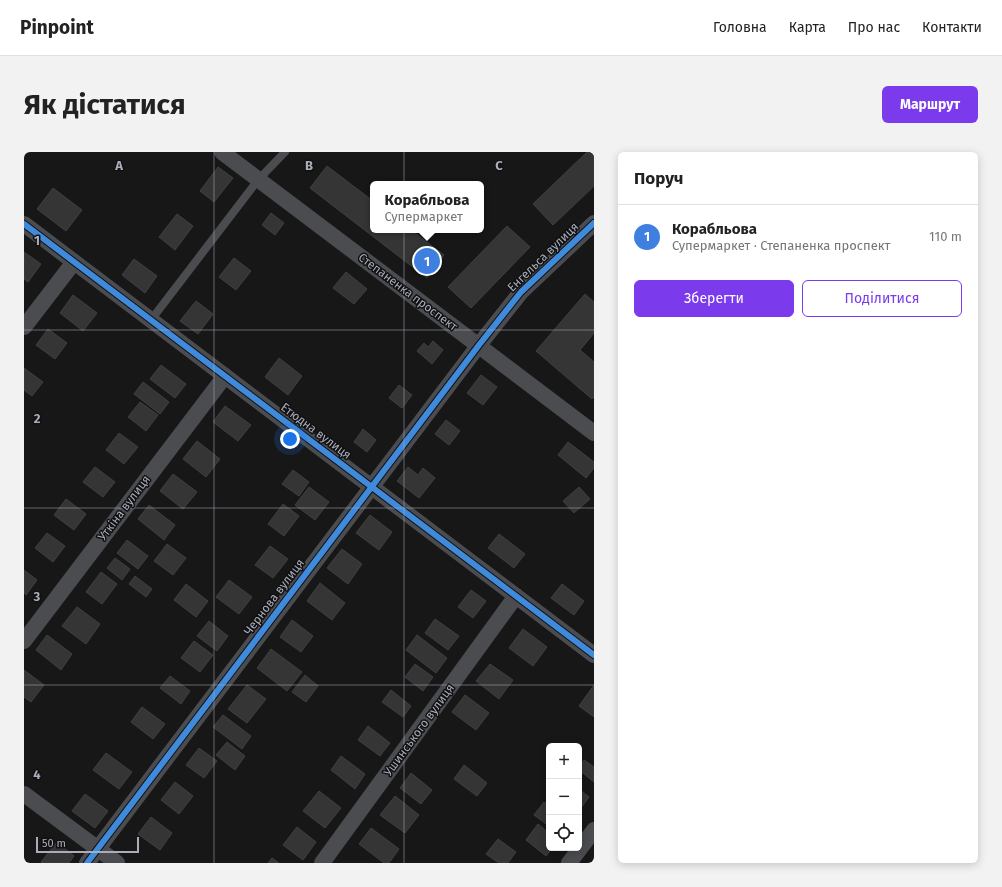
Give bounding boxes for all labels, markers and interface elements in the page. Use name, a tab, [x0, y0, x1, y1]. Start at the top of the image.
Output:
text: Pinpoint	[20, 16, 94, 39]
text: Головна	[713, 19, 767, 36]
text: Карта	[789, 19, 826, 36]
text: Про нас	[848, 19, 900, 36]
text: Контакти	[922, 19, 982, 36]
button: Маршрут	[882, 86, 978, 123]
text: Як дістатися	[24, 88, 186, 121]
text: A	[114, 158, 123, 173]
text: B	[305, 158, 313, 173]
text: C	[495, 158, 503, 173]
text: Поруч	[634, 168, 683, 189]
popup	[370, 181, 484, 233]
text: Корабльова	[385, 191, 469, 209]
text: Супермаркет	[385, 209, 463, 224]
street label: Енгельса вулиця	[505, 220, 581, 294]
text: Корабльова	[672, 220, 757, 238]
text: 1	[644, 229, 650, 244]
text: 110 m	[929, 229, 962, 244]
text: 1	[34, 233, 40, 248]
text: Супермаркет · Степаненка проспект	[672, 238, 890, 253]
pin: 1	[414, 246, 440, 276]
street label: Степаненка проспект	[356, 250, 461, 334]
button: Зберегти	[634, 280, 794, 317]
button: Поділитися	[802, 280, 962, 317]
street label: Етюдна вулиця	[278, 400, 354, 462]
text: 2	[34, 411, 41, 426]
your location	[280, 429, 300, 449]
street label: Уткіна вулиця	[95, 473, 153, 543]
street label: Чернова вулиця	[241, 556, 307, 638]
text: 3	[33, 589, 41, 604]
street label: Ушинського вулиця	[381, 681, 457, 779]
map controls	[546, 743, 582, 851]
button: +	[546, 743, 582, 779]
text: 4	[33, 767, 41, 782]
button: −	[546, 779, 582, 815]
button: locate	[546, 815, 582, 851]
scale bar	[36, 835, 139, 854]
text: 50 m	[42, 837, 66, 850]

